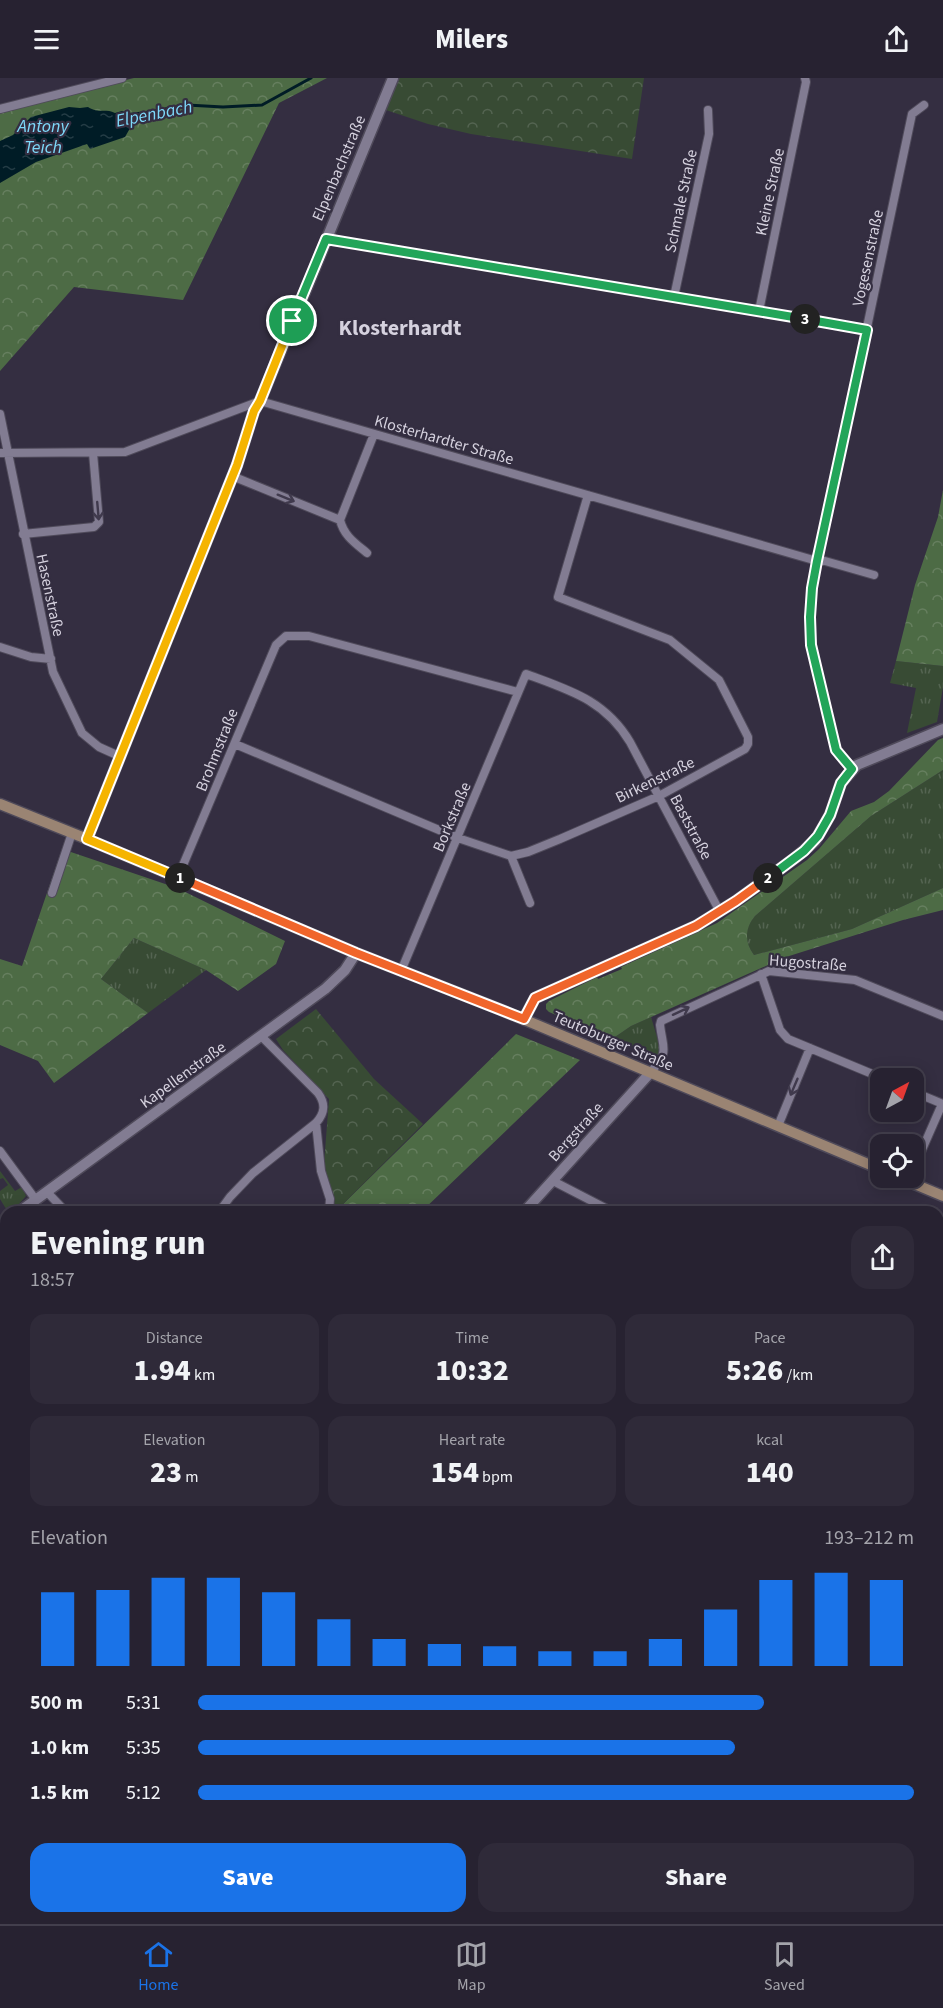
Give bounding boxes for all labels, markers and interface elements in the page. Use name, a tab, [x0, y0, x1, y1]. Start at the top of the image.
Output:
text: Milers	[435, 20, 508, 59]
icon: menu	[30, 23, 63, 56]
icon: share	[880, 23, 913, 56]
water label: Elpenbach	[113, 94, 195, 134]
street label: Elpenbachstraße	[307, 112, 371, 224]
water label: Antony Teich	[17, 114, 69, 160]
street label: Kleine Straße	[750, 146, 790, 238]
street label: Schmale Straße	[659, 147, 703, 255]
street label: Vogesenstraße	[847, 208, 889, 308]
pin	[266, 295, 317, 346]
icon: arrive	[275, 304, 308, 337]
pin: 3	[790, 304, 820, 334]
text: 3	[801, 308, 809, 330]
district label: Klosterhardt	[338, 312, 462, 344]
street label: Klosterhardter Straße	[372, 410, 516, 470]
one-way arrow	[276, 493, 295, 504]
one-way arrow	[93, 501, 104, 521]
street label: Hasenstraße	[30, 552, 70, 638]
street label: Brohmstraße	[190, 705, 244, 795]
street label: Birkenstraße	[612, 751, 698, 809]
street label: Borkstraße	[427, 779, 477, 855]
street label: Baststraße	[665, 790, 717, 864]
pin: 1	[165, 863, 195, 893]
pin: 2	[753, 863, 783, 893]
text: 1	[176, 867, 184, 889]
text: 2	[764, 867, 772, 889]
street label: Hugostraße	[768, 949, 848, 977]
one-way arrow	[671, 1005, 689, 1016]
street label: Teutoburger Straße	[549, 1006, 677, 1076]
street label: Kapellenstraße	[136, 1036, 230, 1114]
north arrow	[870, 1068, 924, 1122]
map controls	[870, 1068, 924, 1188]
one-way arrow	[788, 1077, 799, 1096]
street label: Bergstraße	[543, 1097, 609, 1166]
button: locate	[870, 1134, 924, 1188]
text: Evening run	[30, 1220, 206, 1267]
button: share	[851, 1226, 914, 1289]
text: 18:57	[30, 1266, 75, 1294]
text: Distance	[146, 1327, 203, 1349]
text: Time	[455, 1327, 489, 1349]
text: Pace	[754, 1327, 785, 1349]
text: 1.94	[133, 1349, 191, 1392]
text: 10:32	[435, 1349, 509, 1392]
text: 5:26	[726, 1349, 783, 1392]
text: km	[191, 1364, 215, 1386]
text: /km	[783, 1364, 813, 1386]
text: Elevation	[143, 1429, 205, 1451]
text: Heart rate	[439, 1429, 505, 1451]
text: kcal	[756, 1429, 783, 1451]
text: 23	[150, 1451, 182, 1494]
text: 154	[431, 1451, 479, 1494]
text: 140	[746, 1451, 794, 1494]
text: m	[182, 1466, 199, 1488]
text: bpm	[479, 1466, 513, 1488]
text: Elevation	[30, 1524, 108, 1552]
text: 193–212 m	[824, 1524, 914, 1552]
text: 500 m	[30, 1689, 83, 1717]
text: 5:31	[126, 1689, 161, 1717]
text: 1.0 km	[30, 1734, 89, 1762]
text: 5:35	[126, 1734, 161, 1762]
text: 1.5 km	[30, 1779, 89, 1807]
text: 5:12	[126, 1779, 161, 1807]
button: Save	[30, 1843, 466, 1912]
button: Share	[478, 1843, 914, 1912]
tab: Home	[138, 1938, 178, 1996]
tab: Map	[455, 1938, 488, 1996]
tab: Saved	[764, 1938, 805, 1996]

